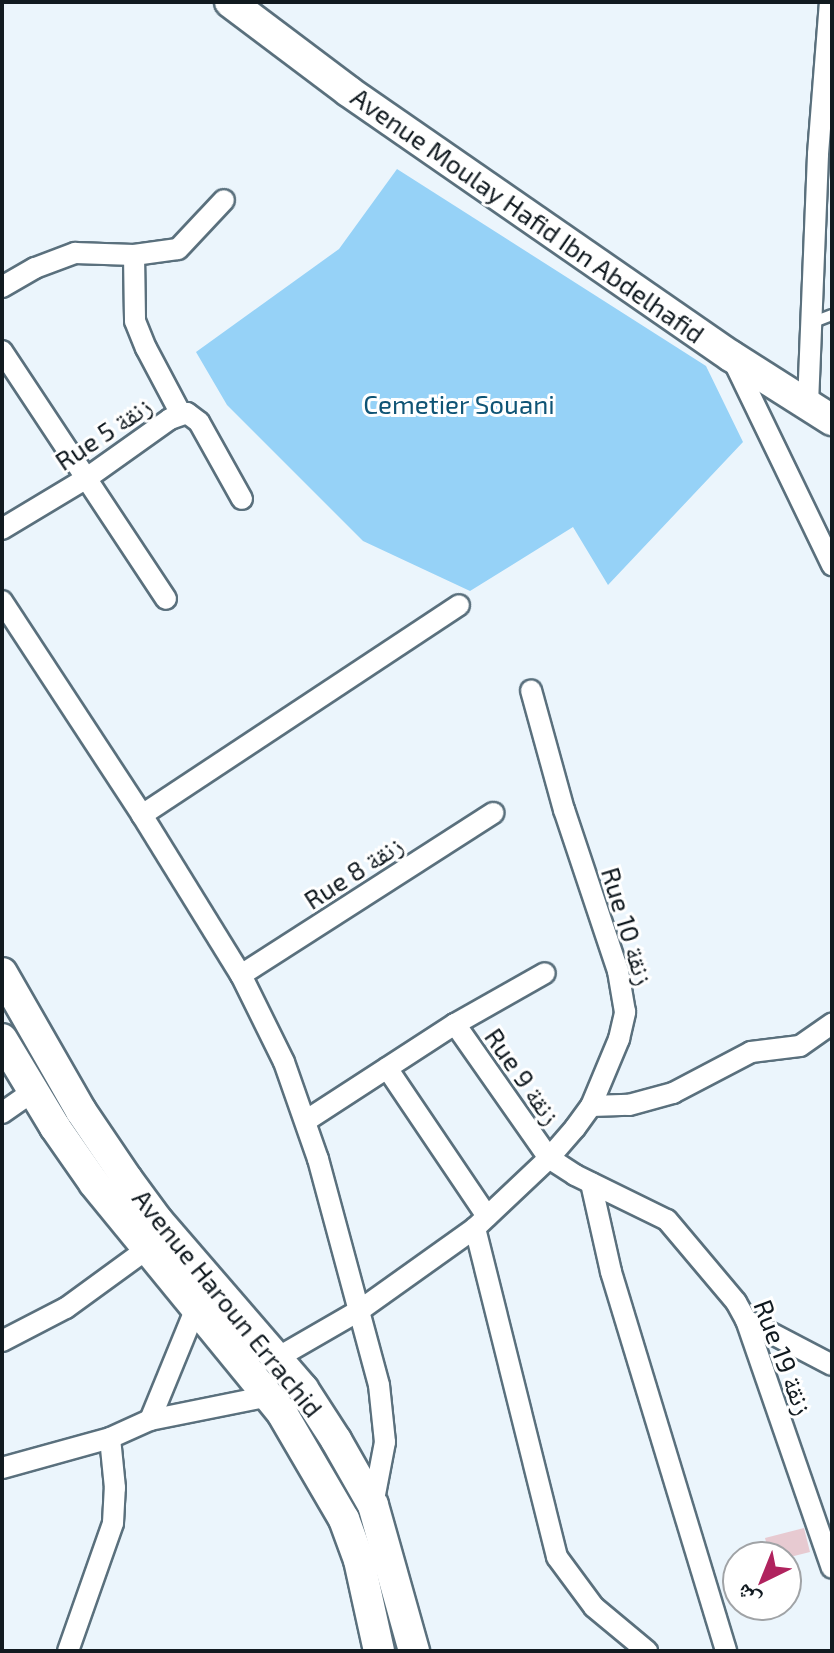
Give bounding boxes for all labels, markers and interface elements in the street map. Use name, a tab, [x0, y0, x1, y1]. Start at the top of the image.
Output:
street label: Avenue Moulay Hafid Ibn Abdelhafid	[345, 80, 711, 350]
park label: Cemetier Souani	[363, 388, 555, 420]
street label: Rue 5 زنقة	[49, 389, 157, 477]
street label: Rue 8 زنقة	[298, 829, 408, 915]
street label: Rue 10 زنقة	[595, 863, 661, 989]
street label: Rue 9 زنقة	[479, 1022, 567, 1130]
street label: Avenue Haroun Errachid	[127, 1183, 329, 1423]
street label: Rue 19 زنقة	[748, 1295, 820, 1419]
north arrow	[722, 1541, 802, 1621]
text: ش	[730, 1580, 764, 1615]

